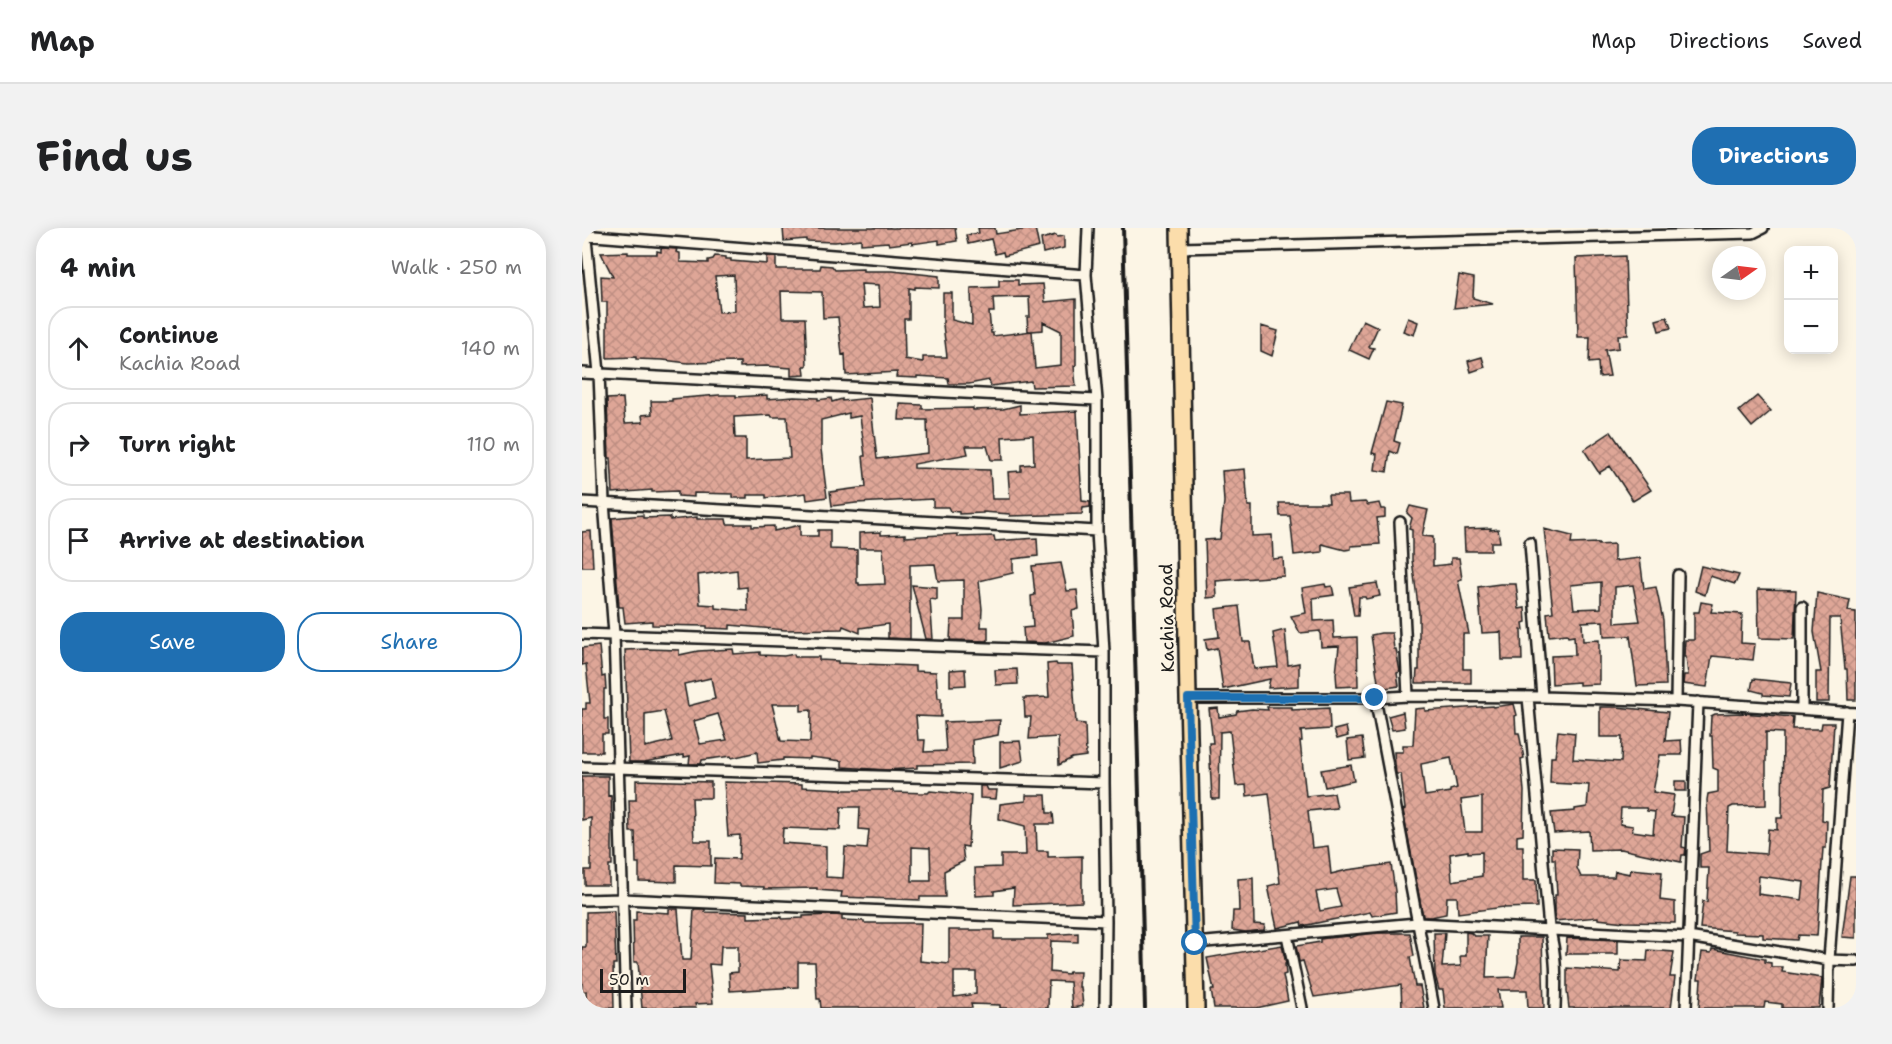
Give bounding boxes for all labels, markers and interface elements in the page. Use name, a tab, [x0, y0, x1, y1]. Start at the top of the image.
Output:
text: Map	[30, 22, 95, 60]
text: Map	[1591, 27, 1636, 55]
text: Directions	[1669, 27, 1769, 55]
text: Saved	[1802, 27, 1862, 55]
button: Directions	[1692, 127, 1856, 185]
text: Find us	[36, 128, 193, 184]
north arrow	[1712, 246, 1766, 300]
map controls	[1784, 246, 1838, 354]
button: +	[1784, 246, 1838, 300]
text: 4 min	[60, 250, 136, 285]
text: Walk · 250 m	[391, 254, 522, 280]
button: −	[1784, 300, 1838, 354]
text: Continue	[119, 321, 219, 350]
icon: ahead	[62, 332, 95, 365]
text: 140 m	[461, 335, 520, 361]
text: Kachia Road	[119, 350, 241, 376]
icon: right	[62, 428, 95, 461]
text: Turn right	[119, 430, 236, 459]
text: 110 m	[466, 431, 520, 457]
icon: arrive	[62, 524, 95, 557]
text: Arrive at destination	[119, 526, 365, 555]
street label: Kachia Road	[1154, 563, 1180, 673]
button: Save	[60, 612, 285, 672]
button: Share	[297, 612, 522, 672]
route end	[1361, 684, 1387, 710]
route start	[1181, 929, 1207, 955]
scale bar	[600, 966, 686, 994]
text: 50 m	[609, 969, 649, 990]

